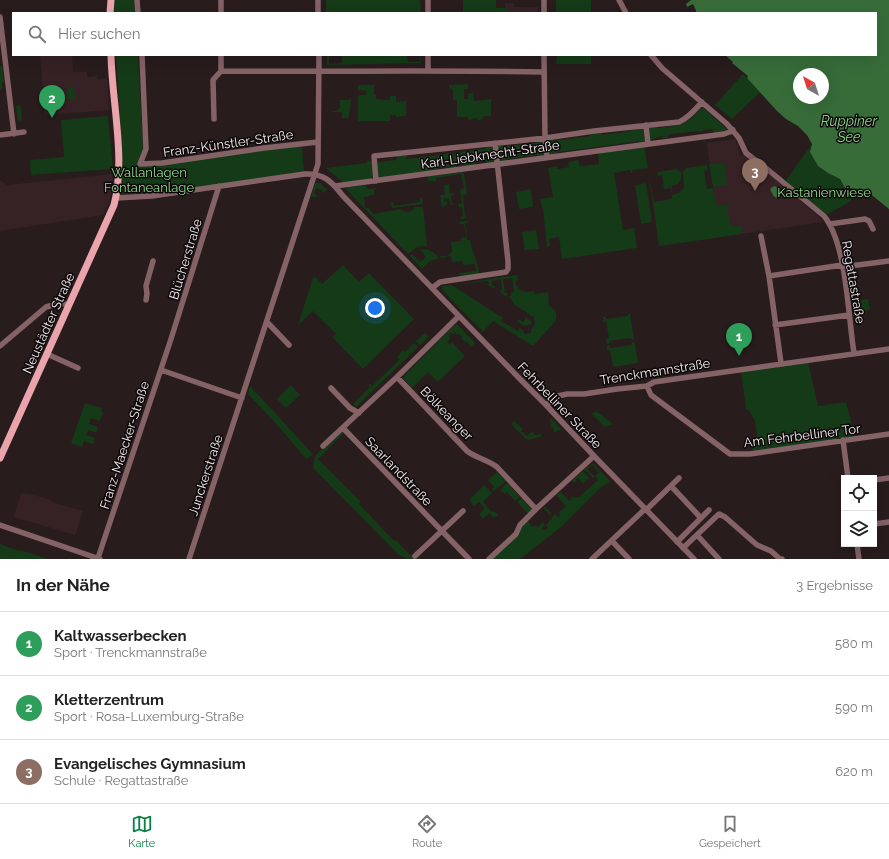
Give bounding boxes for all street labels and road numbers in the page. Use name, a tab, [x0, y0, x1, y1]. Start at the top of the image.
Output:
street label: Franz-Künstler-Straße	[162, 127, 295, 160]
street label: Karl-Liebknecht-Straße	[420, 137, 561, 172]
street label: Blücherstraße	[166, 217, 205, 301]
street label: Regattastraße	[839, 240, 868, 325]
street label: Neustädter Straße	[19, 270, 78, 376]
street label: Trenckmannstraße	[599, 355, 712, 388]
street label: Fehrbelliner Straße	[515, 359, 605, 452]
street label: Franz-Maecker-Straße	[97, 379, 152, 511]
street label: Bölkeanger	[417, 383, 476, 444]
street label: Am Fehrbelliner Tor	[743, 421, 862, 450]
street label: Junckerstraße	[185, 432, 226, 518]
street label: Saarlandstraße	[362, 434, 436, 509]

